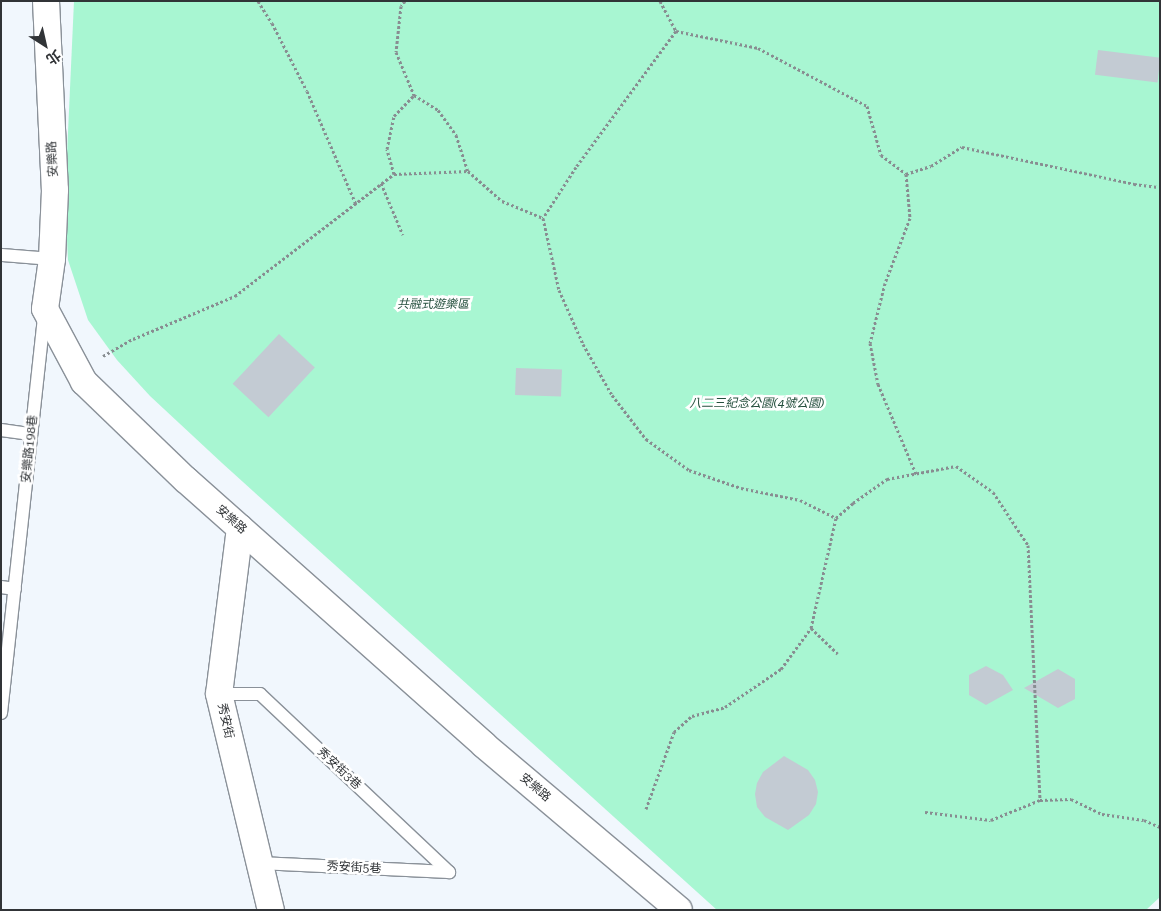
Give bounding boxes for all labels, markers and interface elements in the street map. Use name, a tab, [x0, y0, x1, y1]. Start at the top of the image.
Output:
north arrow	[20, 20, 70, 70]
text: 北	[43, 47, 64, 68]
street label: 安樂路	[45, 141, 61, 177]
park label: 共融式遊樂區	[397, 298, 469, 312]
park label: 八二三紀念公園(4號公園)	[689, 397, 825, 411]
street label: 安樂路198巷	[19, 414, 41, 484]
street label: 安樂路	[213, 503, 249, 537]
street label: 秀安街	[214, 702, 236, 740]
street label: 秀安街3巷	[314, 745, 364, 793]
street label: 安樂路	[517, 771, 553, 805]
street label: 秀安街5巷	[326, 859, 382, 877]

